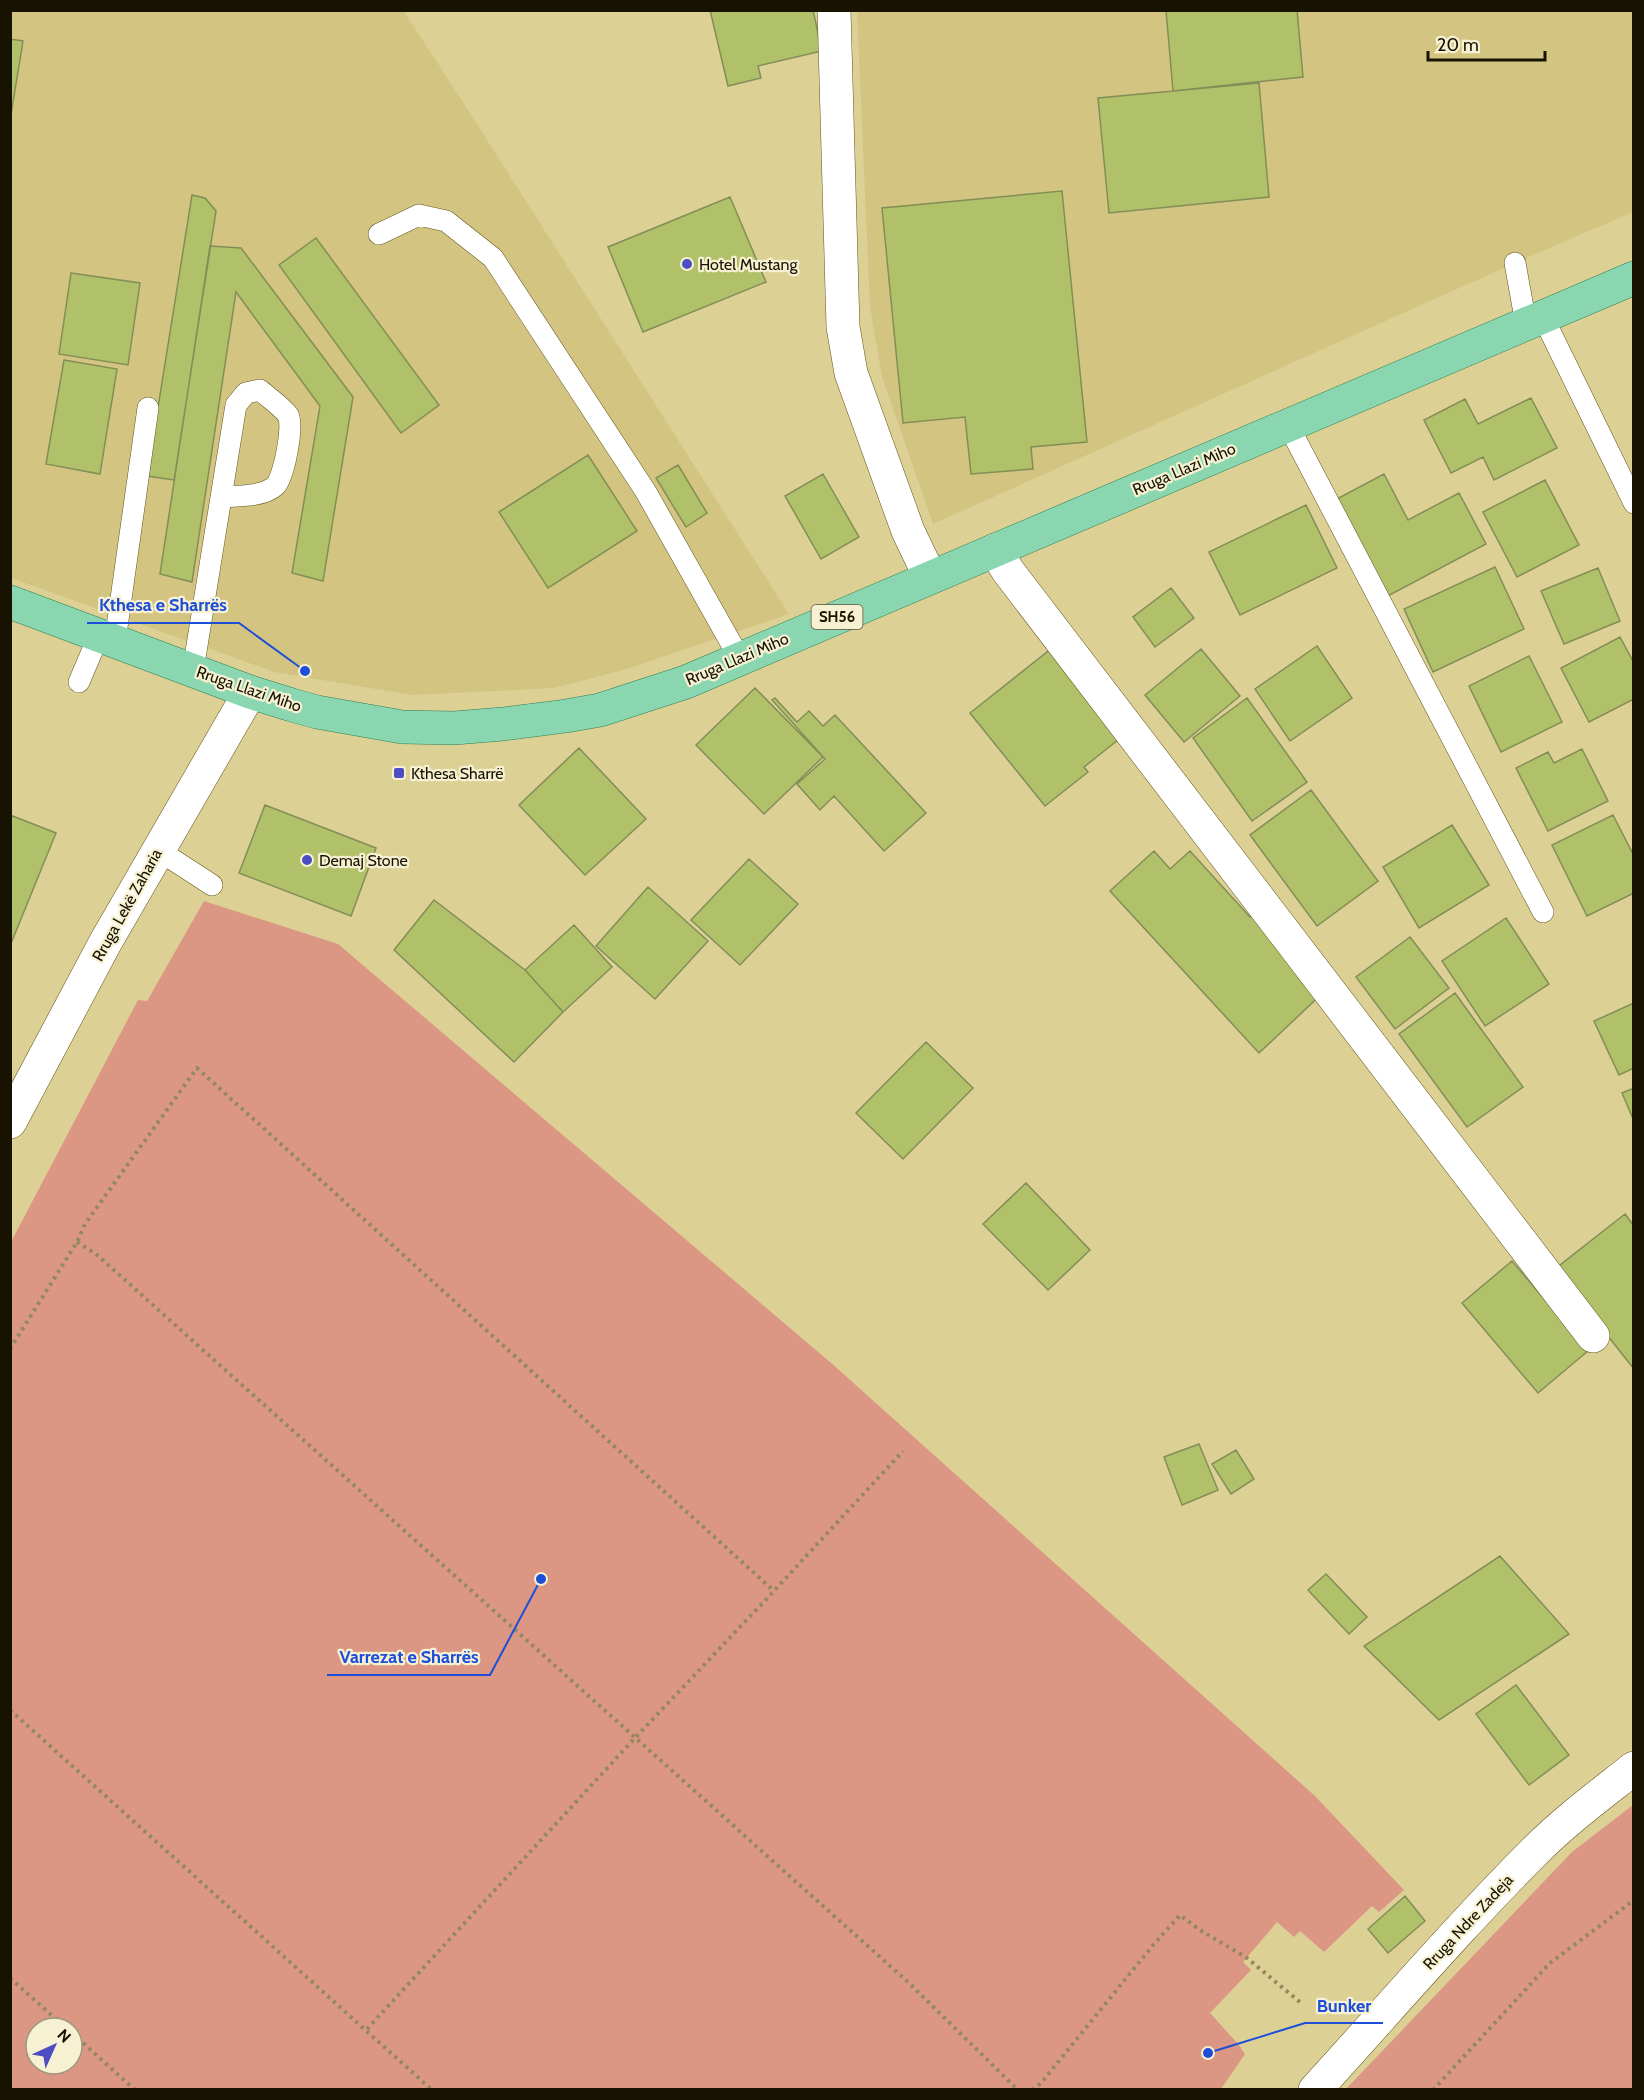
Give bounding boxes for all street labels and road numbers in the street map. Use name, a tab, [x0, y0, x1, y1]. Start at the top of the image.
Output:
street label: Rruga Llazi Miho	[1130, 439, 1238, 499]
road number: SH56	[812, 605, 862, 629]
street label: Rruga Llazi Miho	[683, 629, 791, 689]
street label: Rruga Llazi Miho	[194, 662, 304, 716]
street label: Rruga Lekë Zaharia	[88, 845, 166, 965]
street label: Rruga Ndre Zadeja	[1419, 1870, 1517, 1974]

